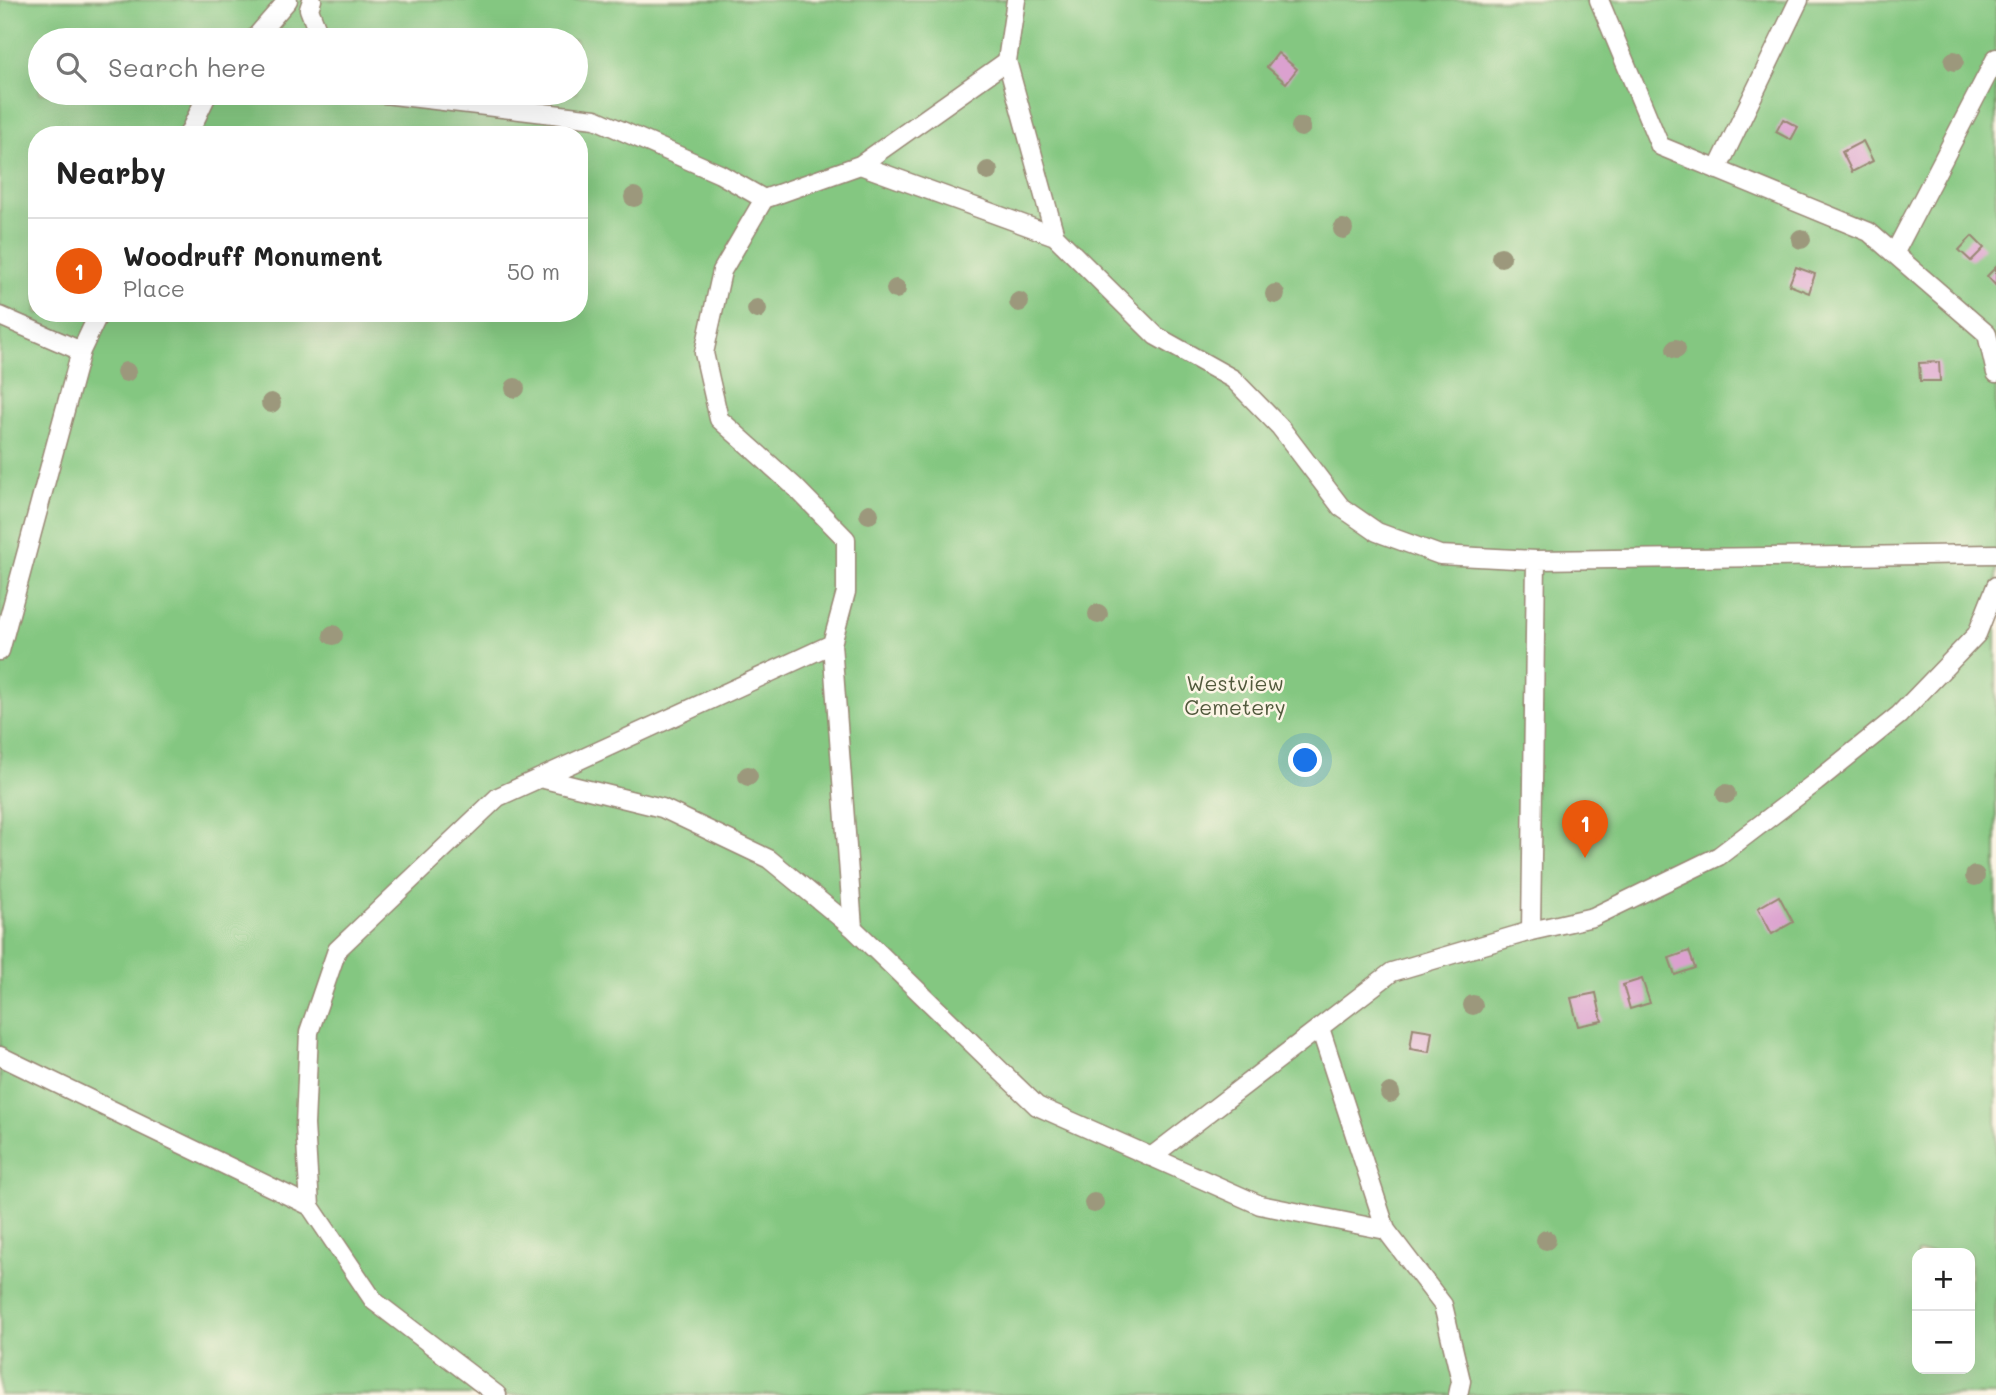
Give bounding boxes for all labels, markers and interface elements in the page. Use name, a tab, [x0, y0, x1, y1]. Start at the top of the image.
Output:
search box	[28, 28, 588, 105]
icon: search	[52, 48, 90, 86]
text: Search here	[108, 50, 266, 84]
text: Nearby	[56, 152, 166, 192]
text: Woodruff Monument	[123, 239, 382, 273]
text: 1	[74, 256, 84, 286]
text: 50 m	[507, 256, 560, 286]
text: Place	[123, 273, 185, 303]
park label: Westview Cemetery	[1184, 669, 1286, 720]
your location	[1288, 743, 1322, 777]
pin: 1	[1562, 800, 1608, 858]
map controls	[1912, 1248, 1975, 1374]
button: +	[1912, 1248, 1975, 1311]
button: −	[1912, 1311, 1975, 1374]

